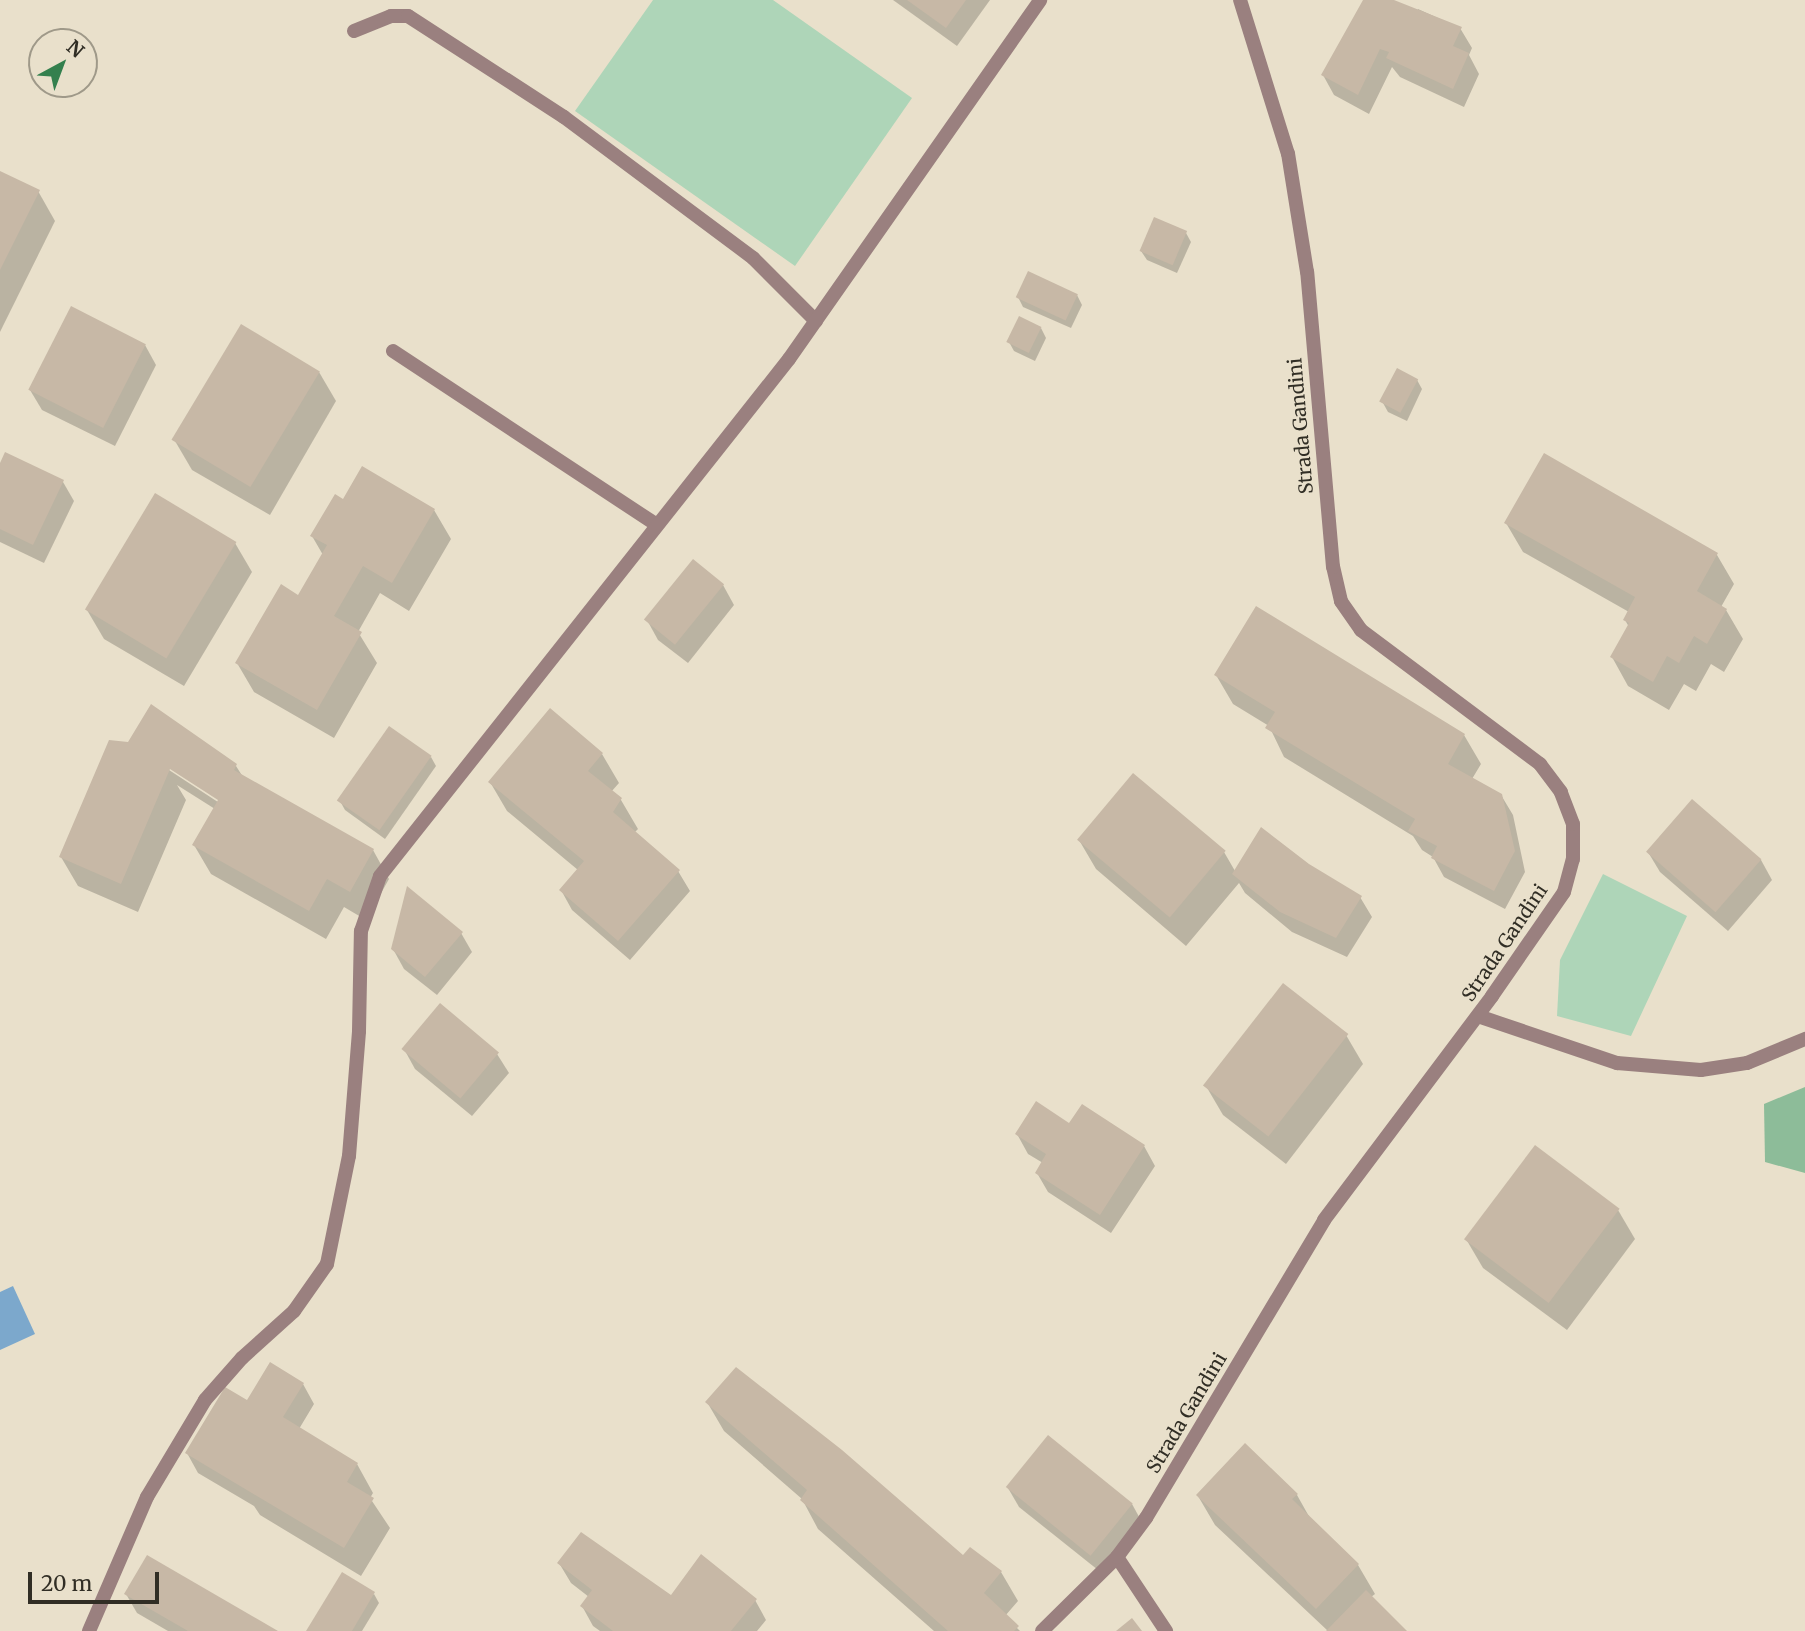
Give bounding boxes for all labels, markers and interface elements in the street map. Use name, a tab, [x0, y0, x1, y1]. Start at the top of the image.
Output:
north arrow	[28, 28, 98, 98]
text: N	[62, 35, 89, 63]
street label: Strada Gandini	[1284, 357, 1318, 495]
street label: Strada Gandini	[1457, 880, 1553, 1006]
street label: Strada Gandini	[1142, 1349, 1232, 1477]
scale bar	[32, 1558, 163, 1602]
text: 20 m	[41, 1570, 92, 1597]

